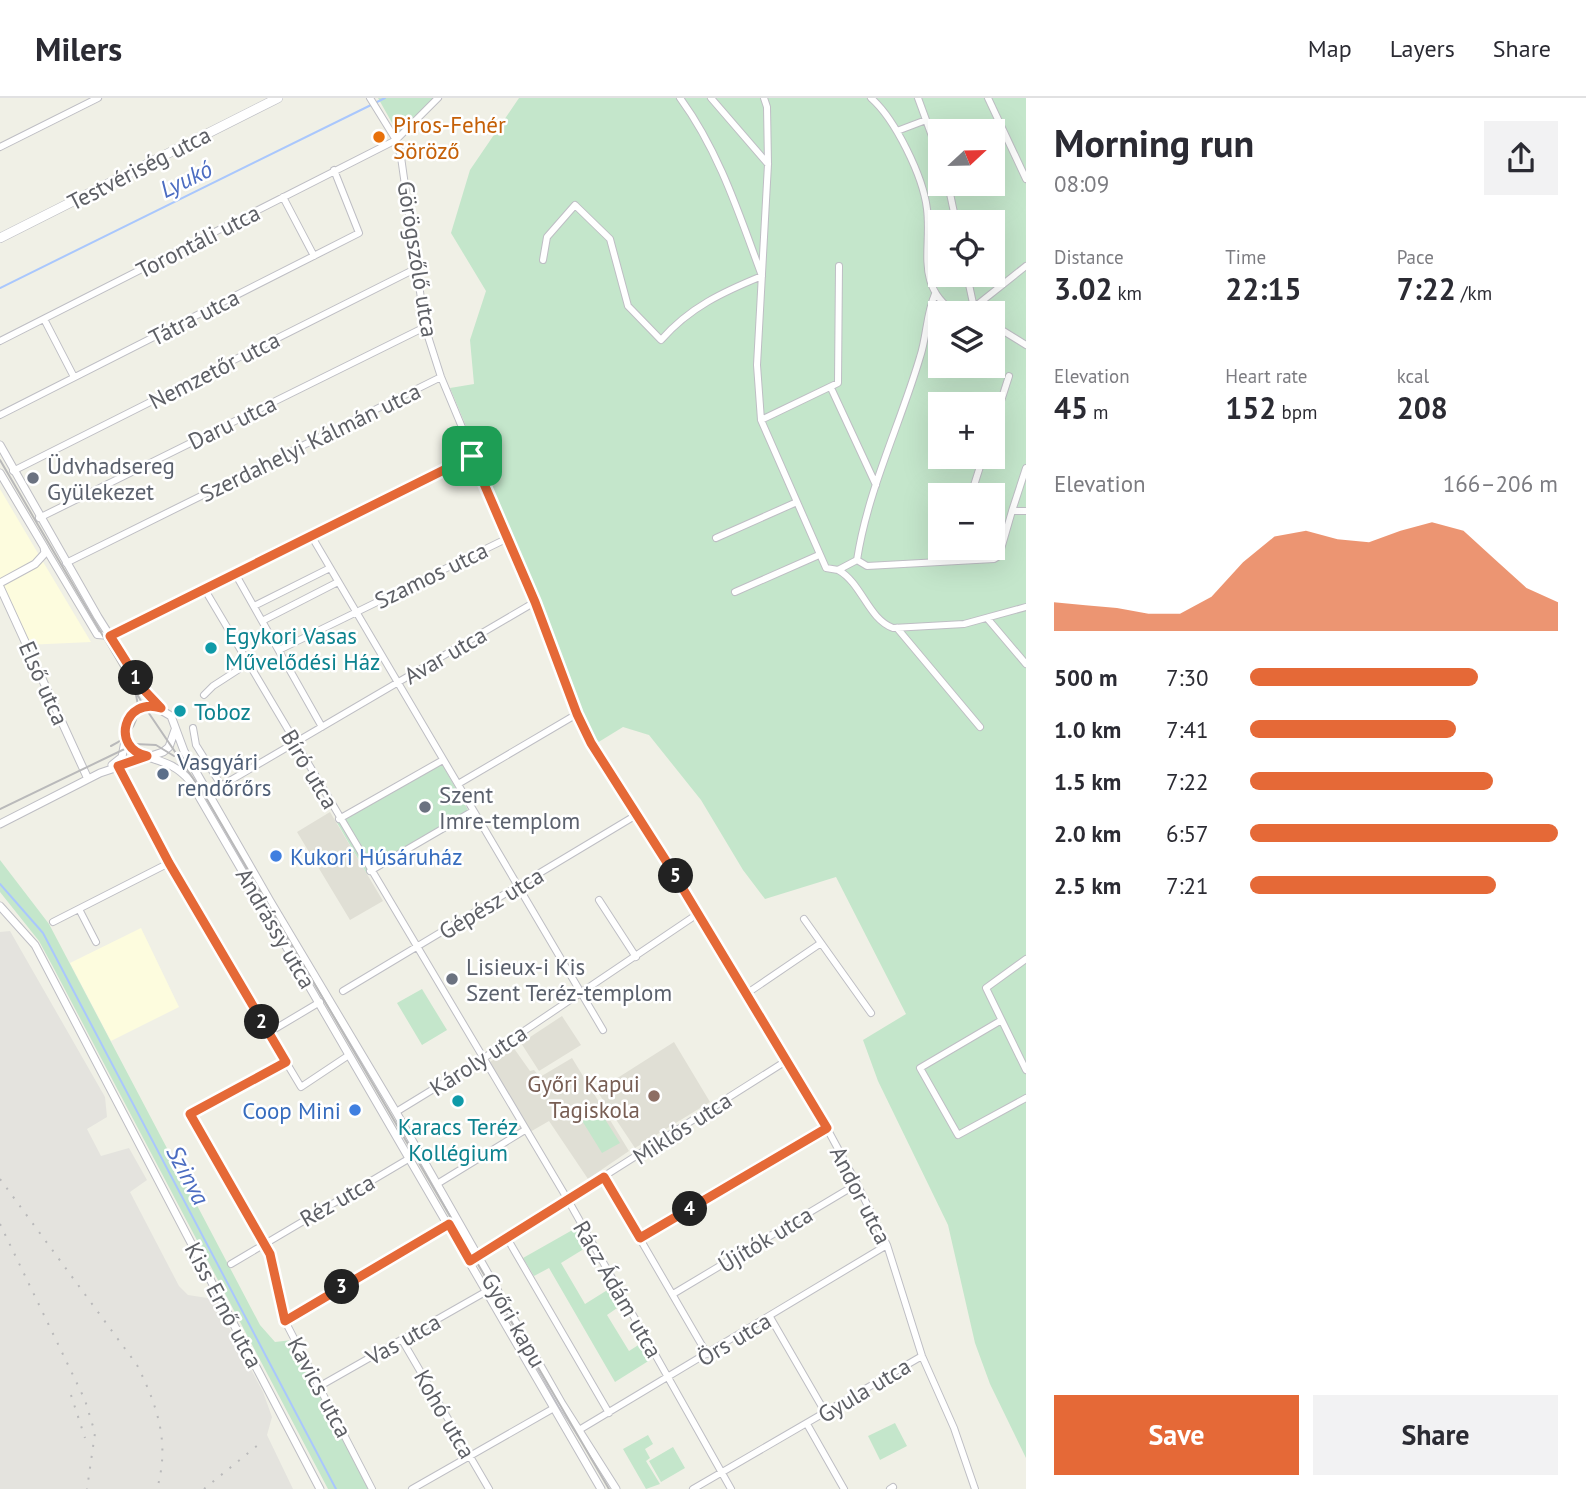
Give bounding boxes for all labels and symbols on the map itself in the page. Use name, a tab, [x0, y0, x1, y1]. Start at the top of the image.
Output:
place label: Piros-Fehér Söröző	[393, 110, 506, 165]
street label: Testvériség utca	[63, 119, 215, 217]
north arrow	[928, 119, 1004, 196]
marker: Piros-Fehér Söröző	[371, 129, 387, 145]
water label: Lyukó	[155, 153, 217, 205]
street label: Görögszőlő utca	[391, 179, 445, 339]
street label: Torontáli utca	[131, 197, 265, 285]
street label: Tátra utca	[144, 282, 244, 352]
street label: Nemzetőr utca	[144, 325, 284, 415]
street label: Szerdahelyi Kálmán utca	[195, 376, 425, 508]
street label: Daru utca	[183, 388, 281, 456]
pin	[442, 426, 502, 486]
place label: Üdvhadsereg Gyülekezet	[47, 451, 175, 506]
marker: Üdvhadsereg Gyülekezet	[25, 470, 41, 486]
street label: Szamos utca	[370, 535, 492, 615]
street label: Avar utca	[398, 620, 492, 690]
place label: Egykori Vasas Művelődési Ház	[225, 621, 380, 676]
street label: Első utca	[13, 636, 75, 730]
marker: Egykori Vasas Művelődési Ház	[203, 640, 219, 656]
pin: 1	[118, 660, 154, 696]
place label: Toboz	[194, 697, 251, 726]
marker: Toboz	[172, 703, 188, 719]
street label: Bíró utca	[275, 724, 345, 814]
place label: Vasgyári rendőrőrs	[176, 747, 271, 802]
marker: Vasgyári rendőrőrs	[155, 766, 171, 782]
place label: Szent Imre-templom	[439, 780, 580, 835]
marker: Szent Imre-templom	[417, 799, 433, 815]
place label: Kukori Húsáruház	[290, 842, 462, 871]
marker: Kukori Húsáruház	[268, 848, 284, 864]
pin: 5	[658, 858, 694, 894]
street label: Gépész utca	[433, 860, 549, 946]
street label: Andrássy utca	[230, 862, 322, 994]
place label: Lisieux-i Kis Szent Teréz-templom	[466, 952, 672, 1007]
marker: Lisieux-i Kis Szent Teréz-templom	[444, 971, 460, 987]
pin: 2	[244, 1004, 280, 1040]
street label: Károly utca	[424, 1018, 532, 1102]
place label: Győri Kapui Tagiskola	[527, 1069, 640, 1124]
street label: Miklós utca	[627, 1085, 737, 1171]
marker: Győri Kapui Tagiskola	[646, 1088, 662, 1104]
marker: Karacs Teréz Kollégium	[450, 1093, 466, 1109]
place label: Coop Mini	[242, 1096, 341, 1125]
marker: Coop Mini	[347, 1102, 363, 1118]
place label: Karacs Teréz Kollégium	[398, 1112, 518, 1167]
water label: Szinva	[159, 1140, 217, 1210]
street label: Andor utca	[824, 1141, 898, 1249]
street label: Réz utca	[294, 1167, 380, 1233]
pin: 4	[672, 1192, 708, 1226]
street label: Újítók utca	[712, 1199, 818, 1279]
street label: Rácz Ádám utca	[567, 1215, 669, 1363]
street label: Kiss Ernő utca	[179, 1237, 269, 1373]
street label: Győri kapu	[475, 1268, 553, 1372]
pin: 3	[324, 1270, 360, 1304]
street label: Örs utca	[692, 1306, 776, 1372]
street label: Vas utca	[360, 1307, 445, 1372]
street label: Kavics utca	[281, 1332, 359, 1442]
street label: Gyula utca	[812, 1351, 916, 1429]
street label: Kohó utca	[408, 1364, 482, 1464]

